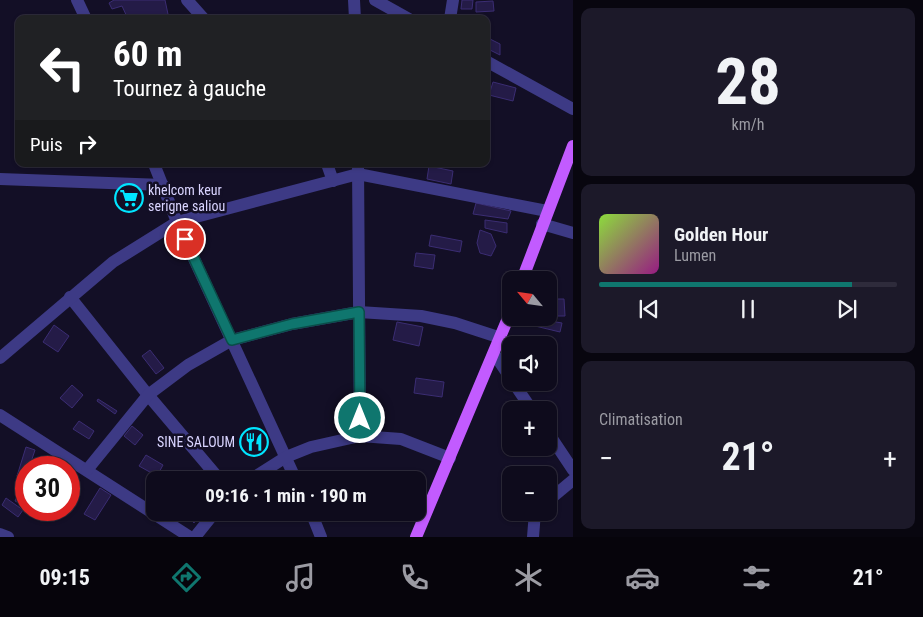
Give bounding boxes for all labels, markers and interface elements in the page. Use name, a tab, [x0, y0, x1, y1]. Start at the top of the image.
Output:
text: 60 m	[113, 34, 182, 75]
icon: left	[30, 35, 95, 100]
text: 28	[715, 44, 781, 120]
text: Tournez à gauche	[113, 76, 266, 101]
text: km/h	[732, 115, 764, 134]
icon: right	[73, 130, 101, 158]
text: Puis	[30, 133, 63, 156]
place label: khelcom keur serigne saliou	[148, 182, 225, 214]
supermarket icon: khelcom keur serigne saliou	[114, 183, 144, 213]
pin	[164, 218, 206, 260]
text: Golden Hour	[674, 223, 768, 246]
icon: arrive	[171, 225, 199, 253]
text: Lumen	[674, 246, 716, 265]
north arrow	[502, 271, 558, 326]
map controls	[502, 271, 557, 521]
icon: previous	[635, 295, 663, 323]
icon: pause	[734, 295, 762, 323]
icon: next	[833, 295, 861, 323]
button: sound	[502, 336, 557, 391]
position arrow	[333, 391, 385, 443]
button: +	[502, 401, 557, 456]
text: Climatisation	[599, 410, 683, 429]
restaurant icon: SINE SALOUM	[239, 427, 269, 457]
place label: SINE SALOUM	[157, 434, 235, 450]
text: 21°	[721, 435, 775, 479]
text: −	[599, 442, 613, 475]
text: +	[883, 442, 897, 475]
speed limit sign: 30	[15, 456, 80, 521]
button: −	[502, 466, 557, 521]
text: 09:16 · 1 min · 190 m	[205, 484, 367, 507]
icon: directions	[169, 560, 204, 595]
icon: music	[283, 560, 318, 595]
icon: phone	[397, 560, 432, 595]
icon: climate	[511, 560, 546, 595]
icon: car	[625, 560, 660, 595]
icon: filters	[739, 560, 774, 595]
text: 09:15	[39, 565, 90, 590]
text: 21°	[853, 565, 883, 590]

